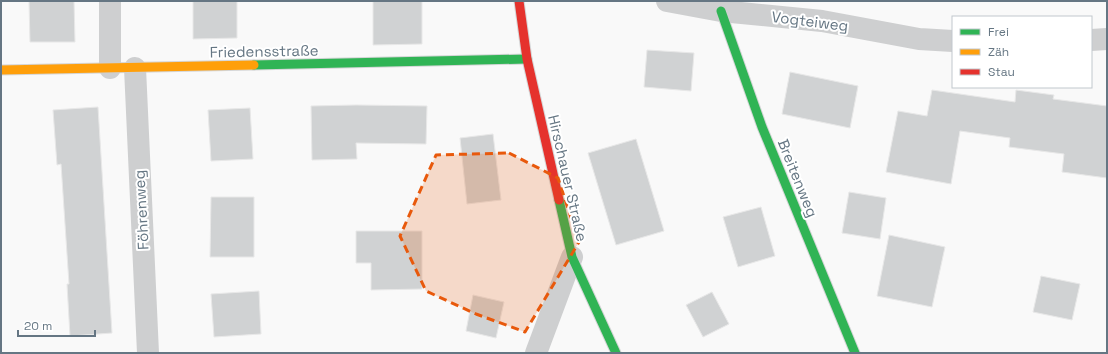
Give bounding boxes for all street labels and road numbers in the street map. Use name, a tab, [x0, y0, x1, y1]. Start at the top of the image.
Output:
street label: Vogteiweg	[771, 7, 849, 35]
street label: Friedensstraße	[209, 41, 319, 61]
street label: Hirschauer Straße	[544, 113, 592, 243]
street label: Breitenweg	[774, 136, 822, 220]
street label: Föhrenweg	[129, 169, 153, 251]

